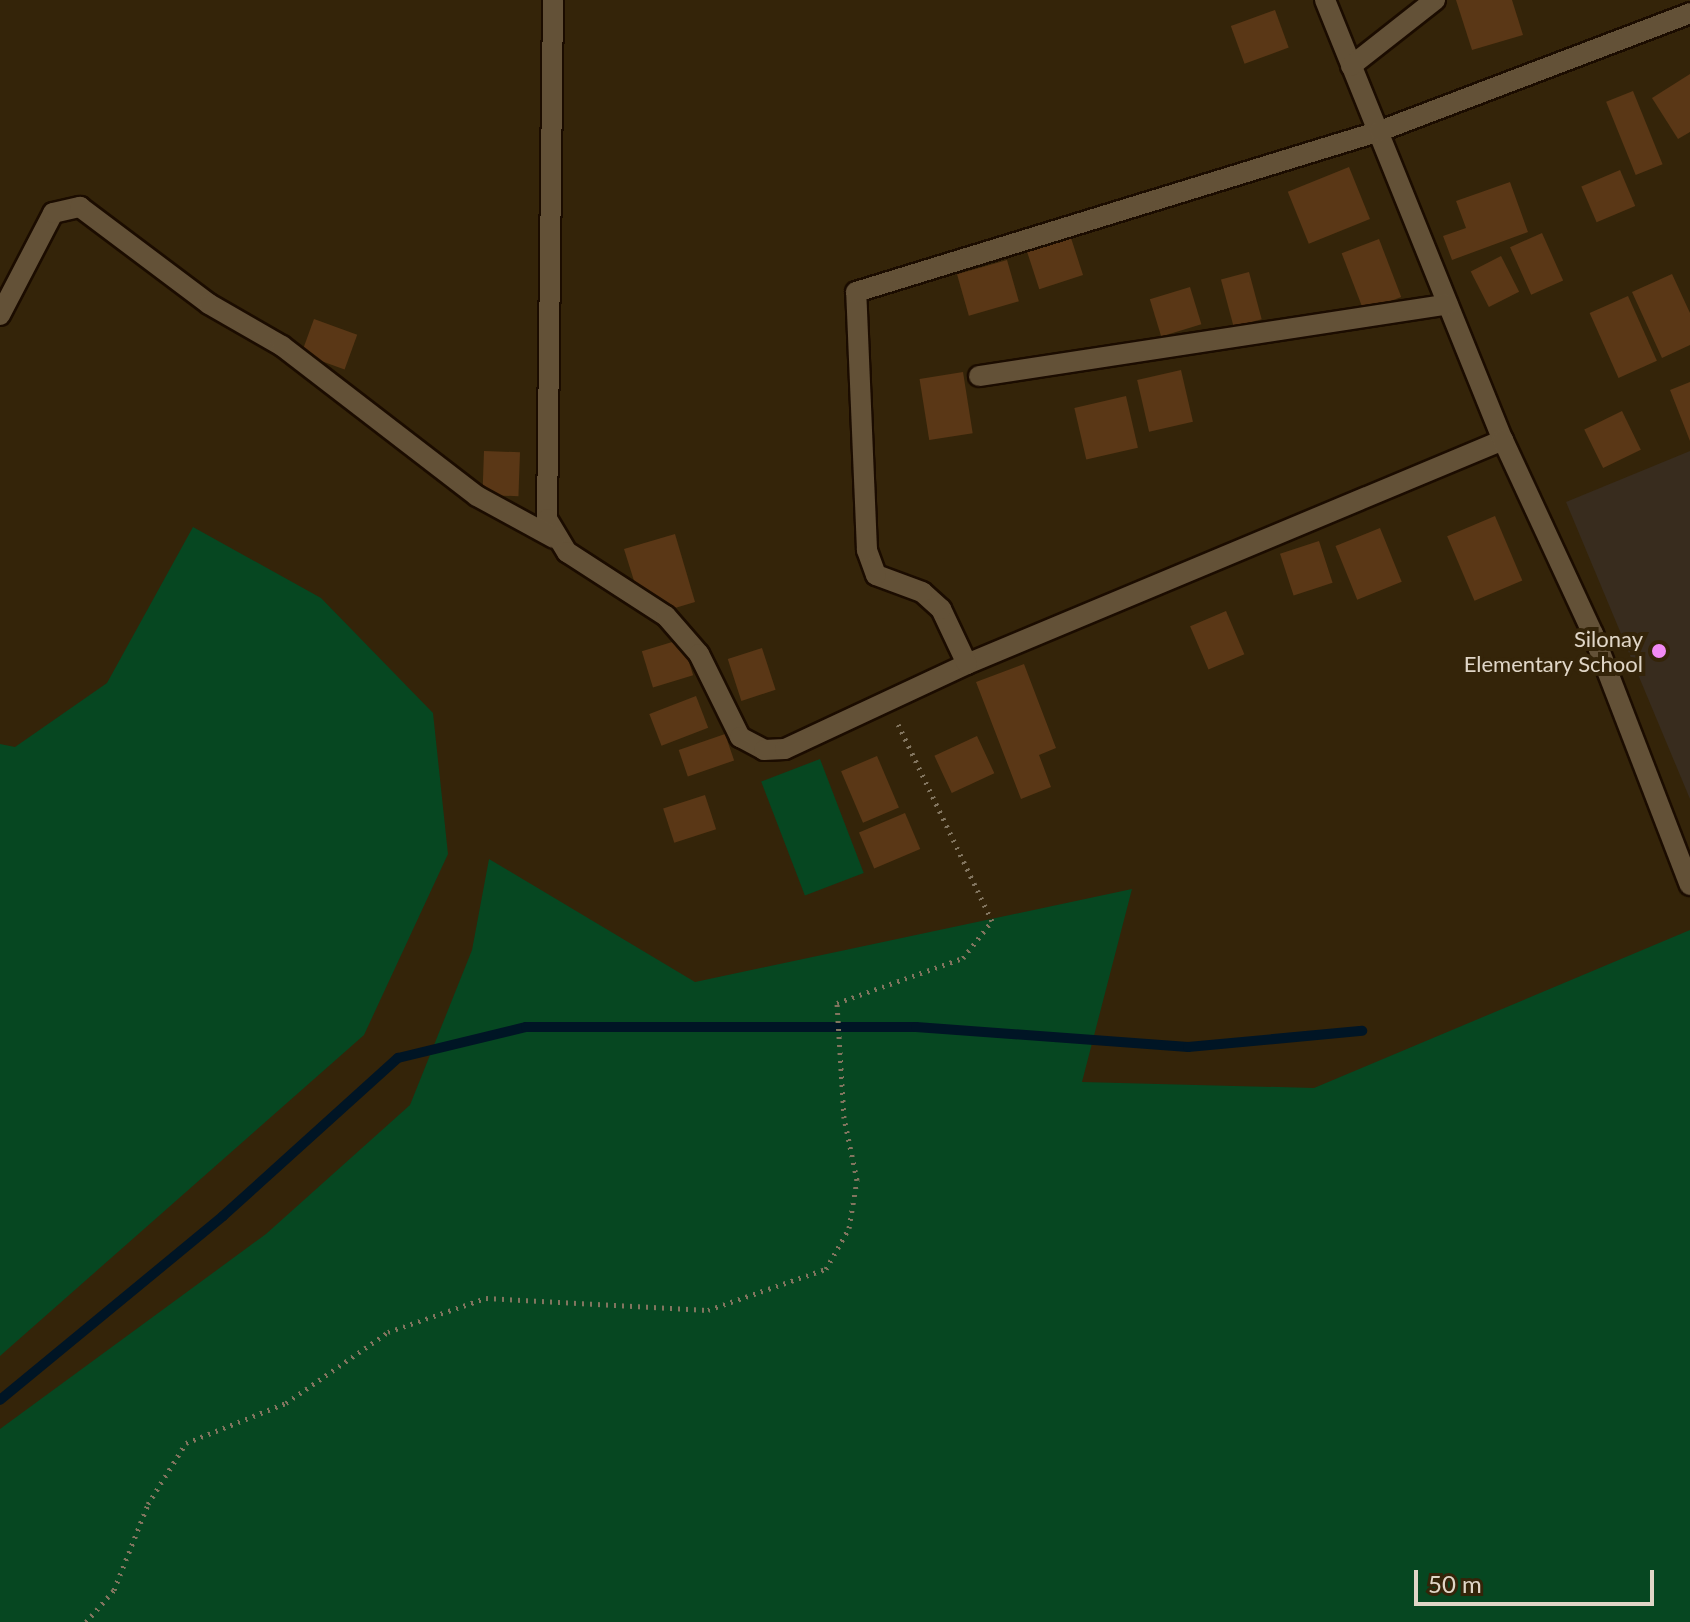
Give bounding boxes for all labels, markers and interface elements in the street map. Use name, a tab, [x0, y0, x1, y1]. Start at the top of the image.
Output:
place label: Silonay Elementary School	[1463, 625, 1643, 676]
marker: Silonay Elementary School	[1650, 642, 1668, 660]
scale bar	[1418, 1554, 1658, 1604]
text: 50 m	[1428, 1569, 1482, 1598]

